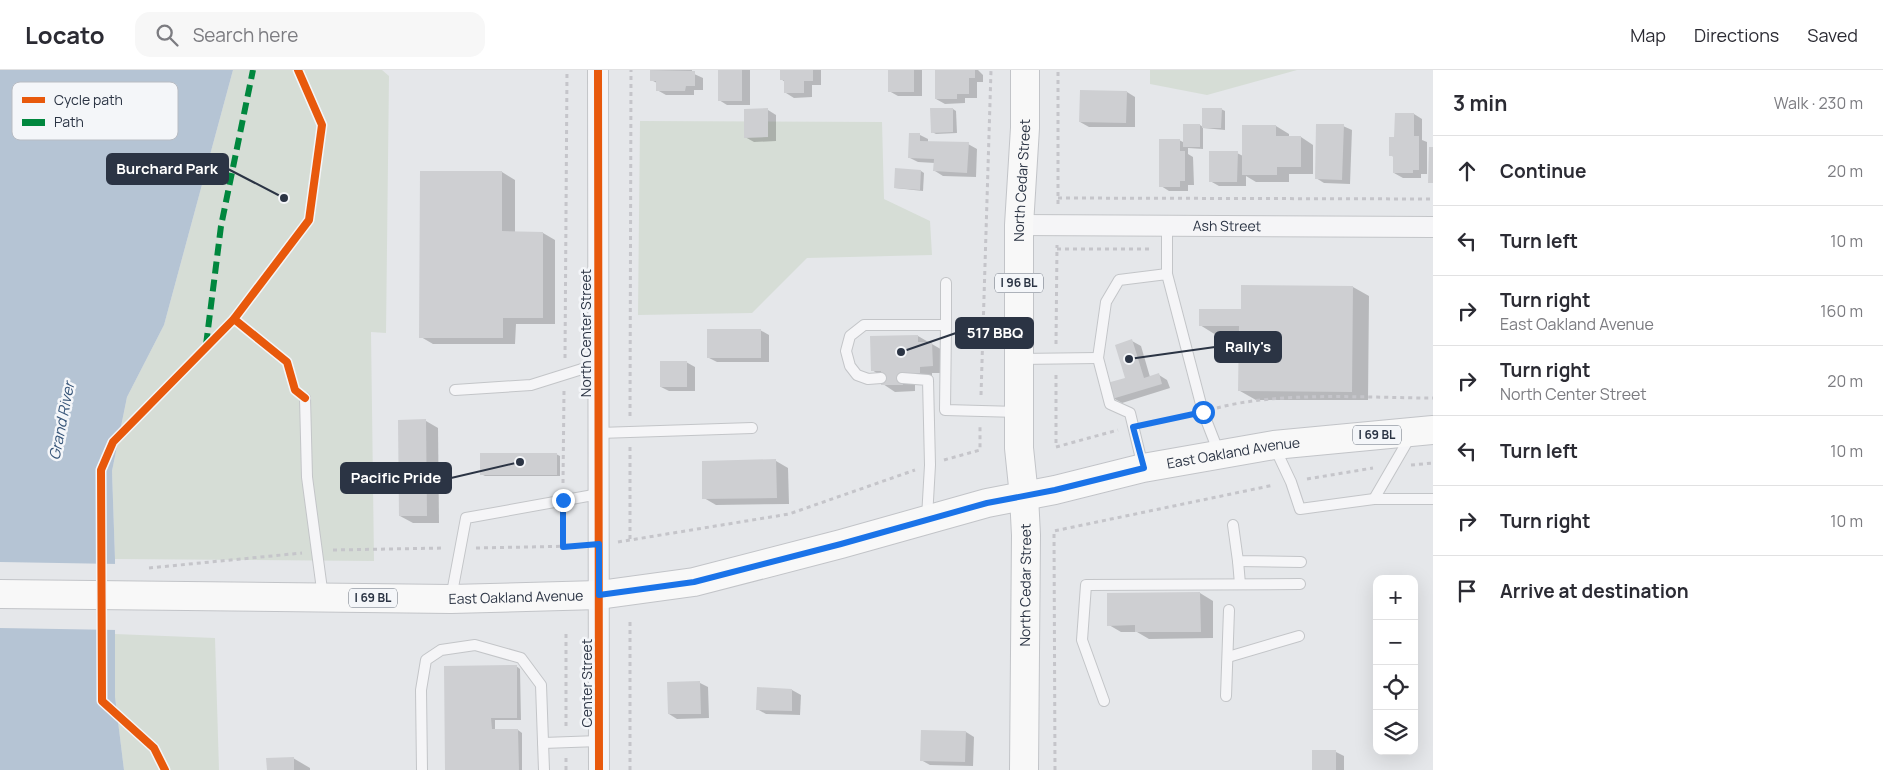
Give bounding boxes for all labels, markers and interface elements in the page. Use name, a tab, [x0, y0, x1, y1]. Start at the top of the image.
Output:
search box	[135, 12, 485, 57]
text: Locato	[25, 18, 105, 51]
icon: search	[153, 21, 181, 49]
text: Search here	[193, 22, 298, 48]
text: Map	[1630, 23, 1666, 47]
text: Directions	[1694, 23, 1779, 47]
text: Saved	[1807, 23, 1858, 47]
legend	[12, 82, 178, 140]
text: 3 min	[1453, 89, 1507, 117]
text: Cycle path	[54, 90, 123, 109]
text: Walk · 230 m	[1774, 92, 1863, 114]
text: Path	[54, 112, 84, 131]
street label: North Cedar Street	[1009, 119, 1034, 242]
callout: Burchard Park	[107, 154, 228, 184]
icon: ahead	[1453, 157, 1481, 185]
text: Burchard Park	[116, 158, 219, 179]
text: Continue	[1500, 158, 1586, 184]
text: 20 m	[1827, 160, 1863, 182]
street label: Ash Street	[1193, 216, 1262, 235]
icon: left	[1453, 227, 1481, 255]
text: Turn left	[1500, 228, 1578, 254]
text: 10 m	[1830, 230, 1863, 252]
street label: North Center Street	[576, 268, 595, 397]
road number: I 96 BL	[995, 274, 1043, 292]
text: Turn right	[1500, 287, 1590, 313]
icon: right	[1453, 297, 1481, 325]
text: 160 m	[1820, 300, 1863, 322]
text: East Oakland Avenue	[1500, 313, 1654, 335]
callout: 517 BBQ	[956, 318, 1033, 348]
text: 517 BBQ	[967, 322, 1023, 343]
callout: Rally's	[1215, 332, 1281, 362]
text: Rally's	[1225, 336, 1271, 357]
text: Turn right	[1500, 357, 1590, 383]
icon: right	[1453, 367, 1481, 395]
text: 20 m	[1827, 370, 1863, 392]
water label: Grand River	[44, 377, 80, 462]
text: North Center Street	[1500, 383, 1647, 405]
route start	[1192, 401, 1215, 424]
road number: I 69 BL	[1353, 426, 1401, 444]
street label: East Oakland Avenue	[1165, 433, 1301, 473]
icon: left	[1453, 437, 1481, 465]
text: Turn left	[1500, 438, 1578, 464]
text: 10 m	[1830, 440, 1863, 462]
callout: Pacific Pride	[341, 463, 451, 493]
text: Pacific Pride	[351, 467, 441, 488]
route end	[552, 489, 575, 512]
icon: right	[1453, 507, 1481, 535]
text: Turn right	[1500, 508, 1590, 534]
text: 10 m	[1830, 510, 1863, 532]
street label: North Cedar Street	[1015, 523, 1035, 647]
map controls	[1373, 575, 1418, 755]
button: +	[1373, 575, 1418, 620]
icon: arrive	[1453, 577, 1481, 605]
text: Arrive at destination	[1500, 578, 1689, 604]
street label: East Oakland Avenue	[448, 585, 584, 608]
road number: I 69 BL	[349, 588, 397, 608]
button: −	[1373, 620, 1418, 665]
street label: Center Street	[577, 638, 596, 727]
button: locate	[1373, 665, 1418, 710]
button: layers	[1373, 710, 1418, 755]

